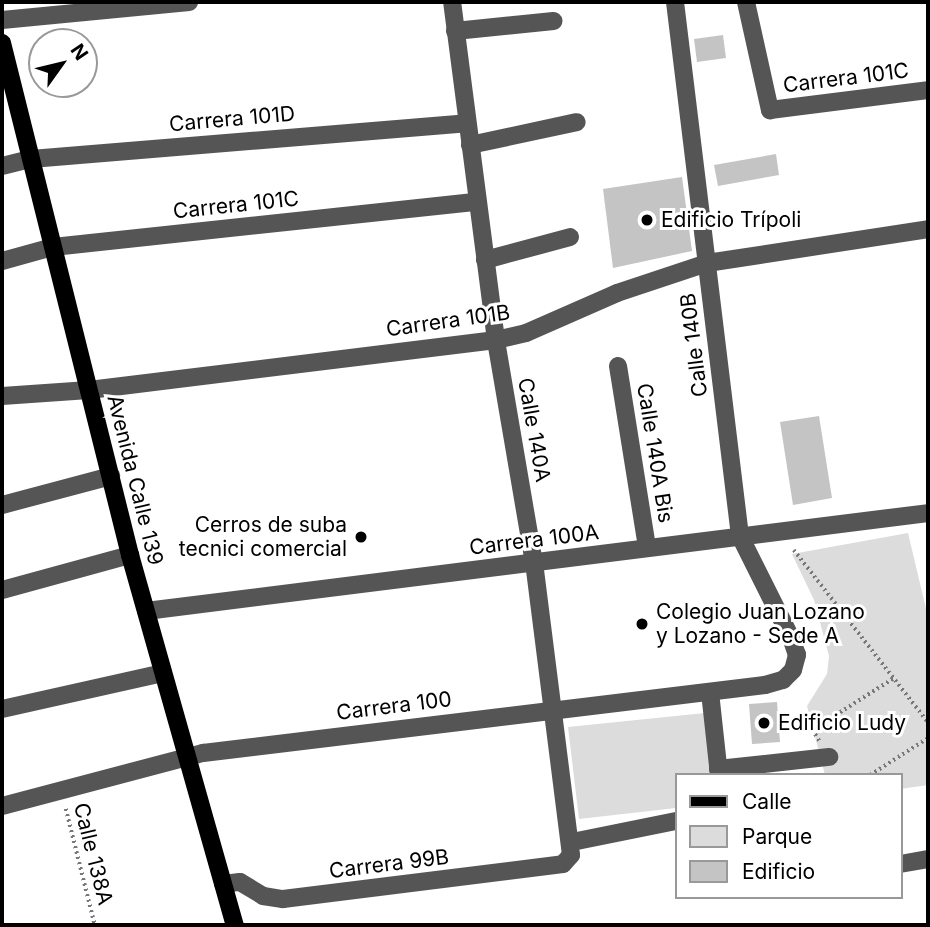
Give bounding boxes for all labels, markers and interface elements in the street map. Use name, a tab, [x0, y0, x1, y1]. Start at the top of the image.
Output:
north arrow	[28, 28, 98, 98]
text: N	[66, 40, 93, 65]
street label: Carrera 101C	[782, 58, 910, 98]
street label: Carrera 101D	[168, 101, 296, 137]
street label: Carrera 101C	[172, 186, 300, 224]
place label: Edificio Trípoli	[661, 207, 801, 233]
marker: Edificio Trípoli	[639, 212, 655, 228]
street label: Calle 140B	[675, 292, 713, 398]
street label: Carrera 101B	[384, 300, 512, 342]
street label: Calle 140A	[512, 376, 556, 484]
street label: Calle 140A Bis	[632, 381, 678, 525]
street label: Avenida Calle 139	[102, 392, 168, 568]
place label: Cerros de suba tecnici comercial	[179, 512, 347, 562]
street label: Carrera 100A	[468, 520, 600, 560]
marker: Cerros de suba tecnici comercial	[353, 529, 369, 545]
place label: Colegio Juan Lozano y Lozano - Sede A	[656, 599, 865, 649]
marker: Colegio Juan Lozano y Lozano - Sede A	[634, 616, 650, 632]
street label: Carrera 100	[335, 686, 453, 726]
place label: Edificio Ludy	[778, 710, 906, 736]
marker: Edificio Ludy	[756, 715, 772, 731]
legend	[674, 773, 902, 899]
text: Calle	[742, 789, 792, 814]
street label: Calle 138A	[68, 800, 118, 908]
text: Parque	[742, 824, 812, 849]
street label: Carrera 99B	[328, 844, 450, 884]
text: Edificio	[742, 859, 815, 884]

